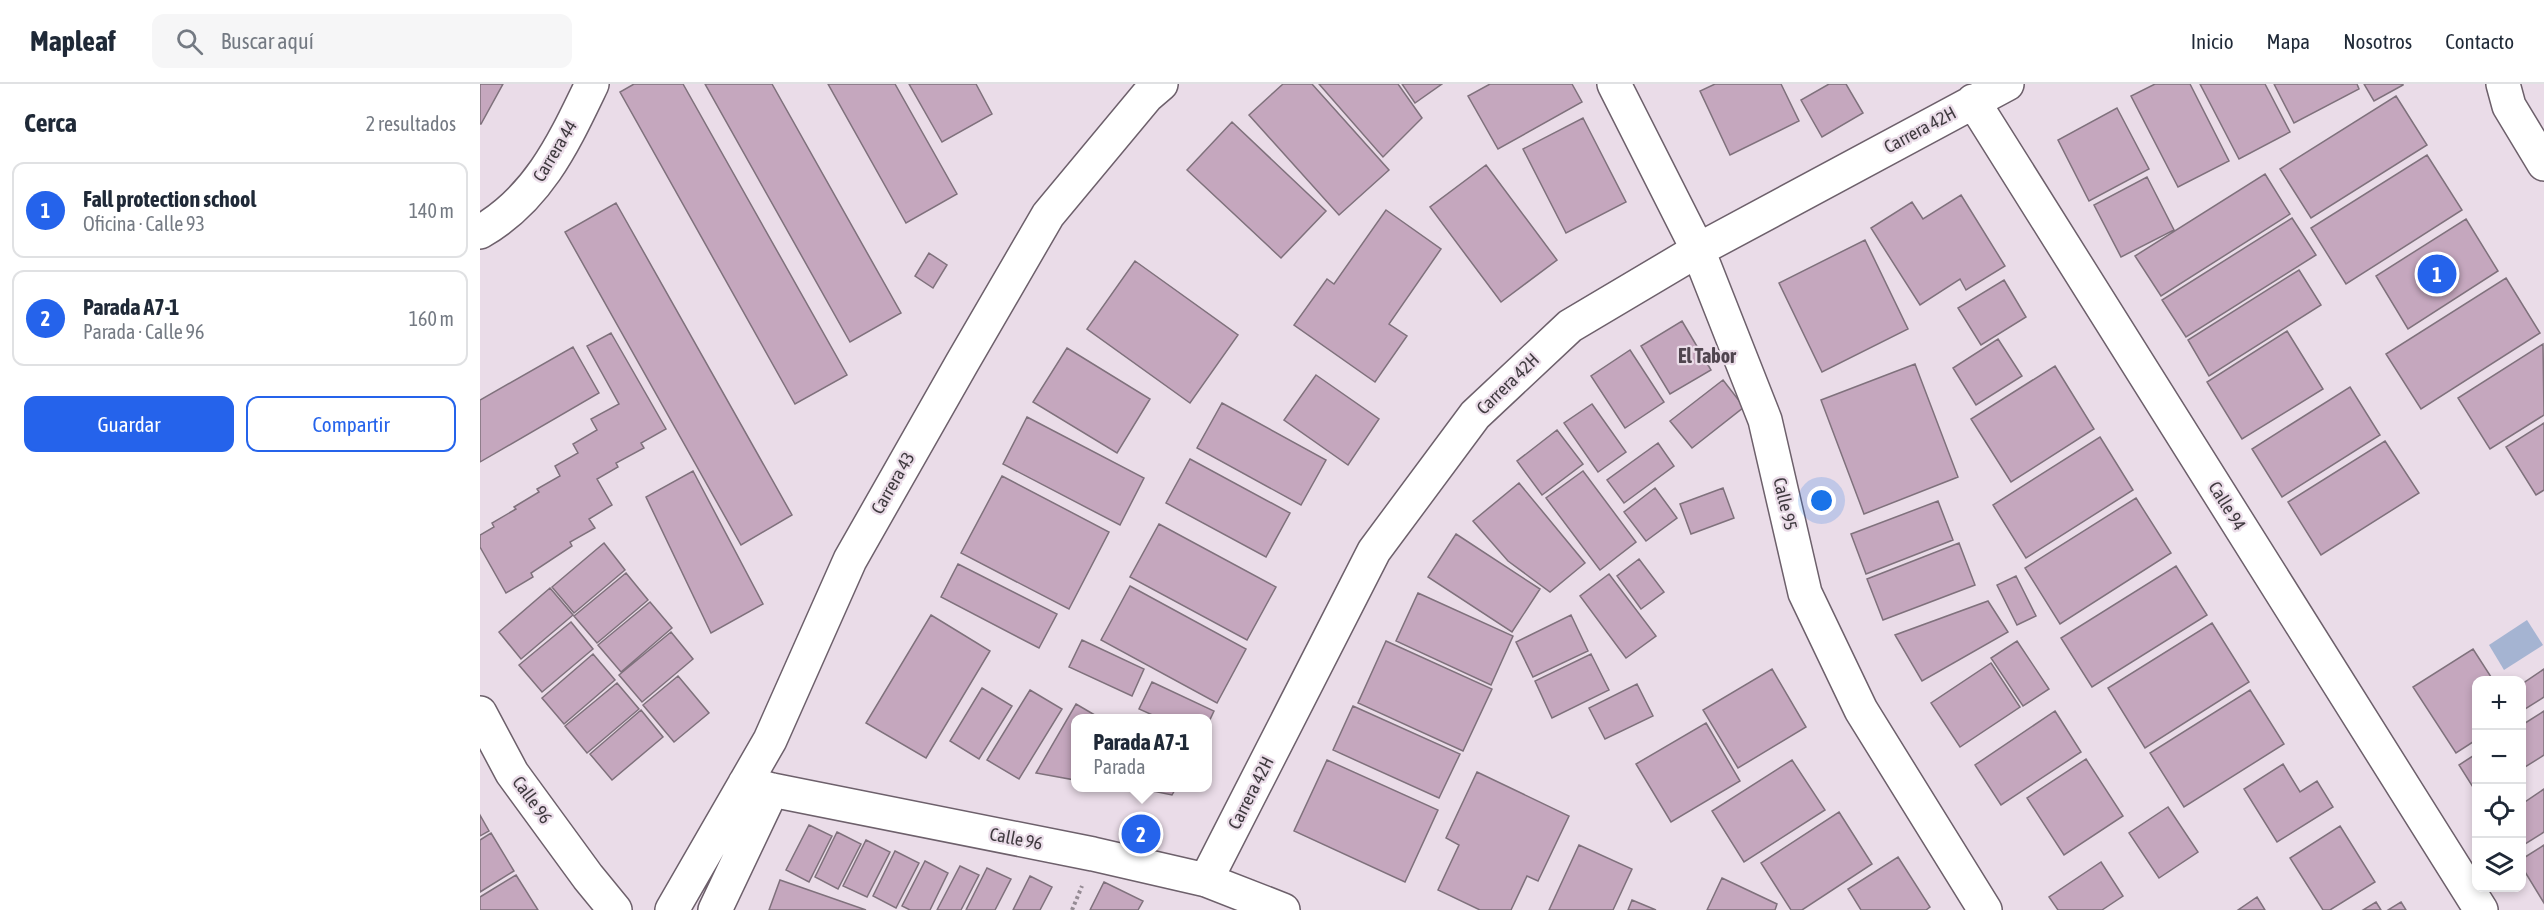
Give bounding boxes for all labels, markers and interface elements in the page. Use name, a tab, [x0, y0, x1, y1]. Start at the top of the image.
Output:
search box	[152, 14, 572, 68]
text: Mapleaf	[30, 25, 116, 57]
icon: search	[173, 25, 206, 58]
text: Buscar aquí	[221, 28, 314, 54]
text: Inicio	[2191, 29, 2234, 53]
text: Mapa	[2267, 29, 2310, 53]
text: Nosotros	[2343, 29, 2412, 53]
text: Contacto	[2445, 29, 2514, 53]
street label: Carrera 42H	[1880, 102, 1959, 157]
text: Cerca	[24, 108, 77, 138]
text: 2 resultados	[366, 112, 456, 135]
street label: Carrera 44	[528, 116, 581, 185]
text: Fall protection school	[83, 186, 256, 212]
text: 1	[41, 199, 50, 222]
text: 140 m	[409, 199, 454, 222]
text: Oficina · Calle 93	[83, 212, 205, 235]
pin: 1	[2418, 252, 2456, 297]
text: Parada A7-1	[83, 294, 179, 320]
text: 2	[41, 307, 50, 330]
text: 160 m	[409, 307, 454, 330]
text: Parada · Calle 96	[83, 320, 204, 343]
district label: El Tabor	[1678, 344, 1737, 367]
street label: Carrera 42H	[1472, 349, 1543, 418]
button: Guardar	[24, 396, 234, 452]
button: Compartir	[246, 396, 456, 452]
street label: Carrera 43	[866, 448, 919, 517]
street label: Calle 95	[1769, 476, 1802, 532]
street label: Calle 94	[2204, 478, 2250, 534]
your location	[1807, 486, 1836, 515]
map controls	[2472, 676, 2526, 892]
button: +	[2472, 676, 2526, 730]
popup	[1071, 714, 1212, 792]
text: Parada A7-1	[1093, 729, 1190, 755]
button: −	[2472, 730, 2526, 784]
street label: Carrera 42H	[1223, 753, 1278, 832]
text: Parada	[1093, 755, 1146, 778]
street label: Calle 96	[508, 772, 557, 827]
button: locate	[2472, 784, 2526, 838]
pin: 2	[1122, 812, 1160, 856]
street label: Calle 96	[988, 823, 1044, 854]
button: layers	[2472, 838, 2526, 892]

